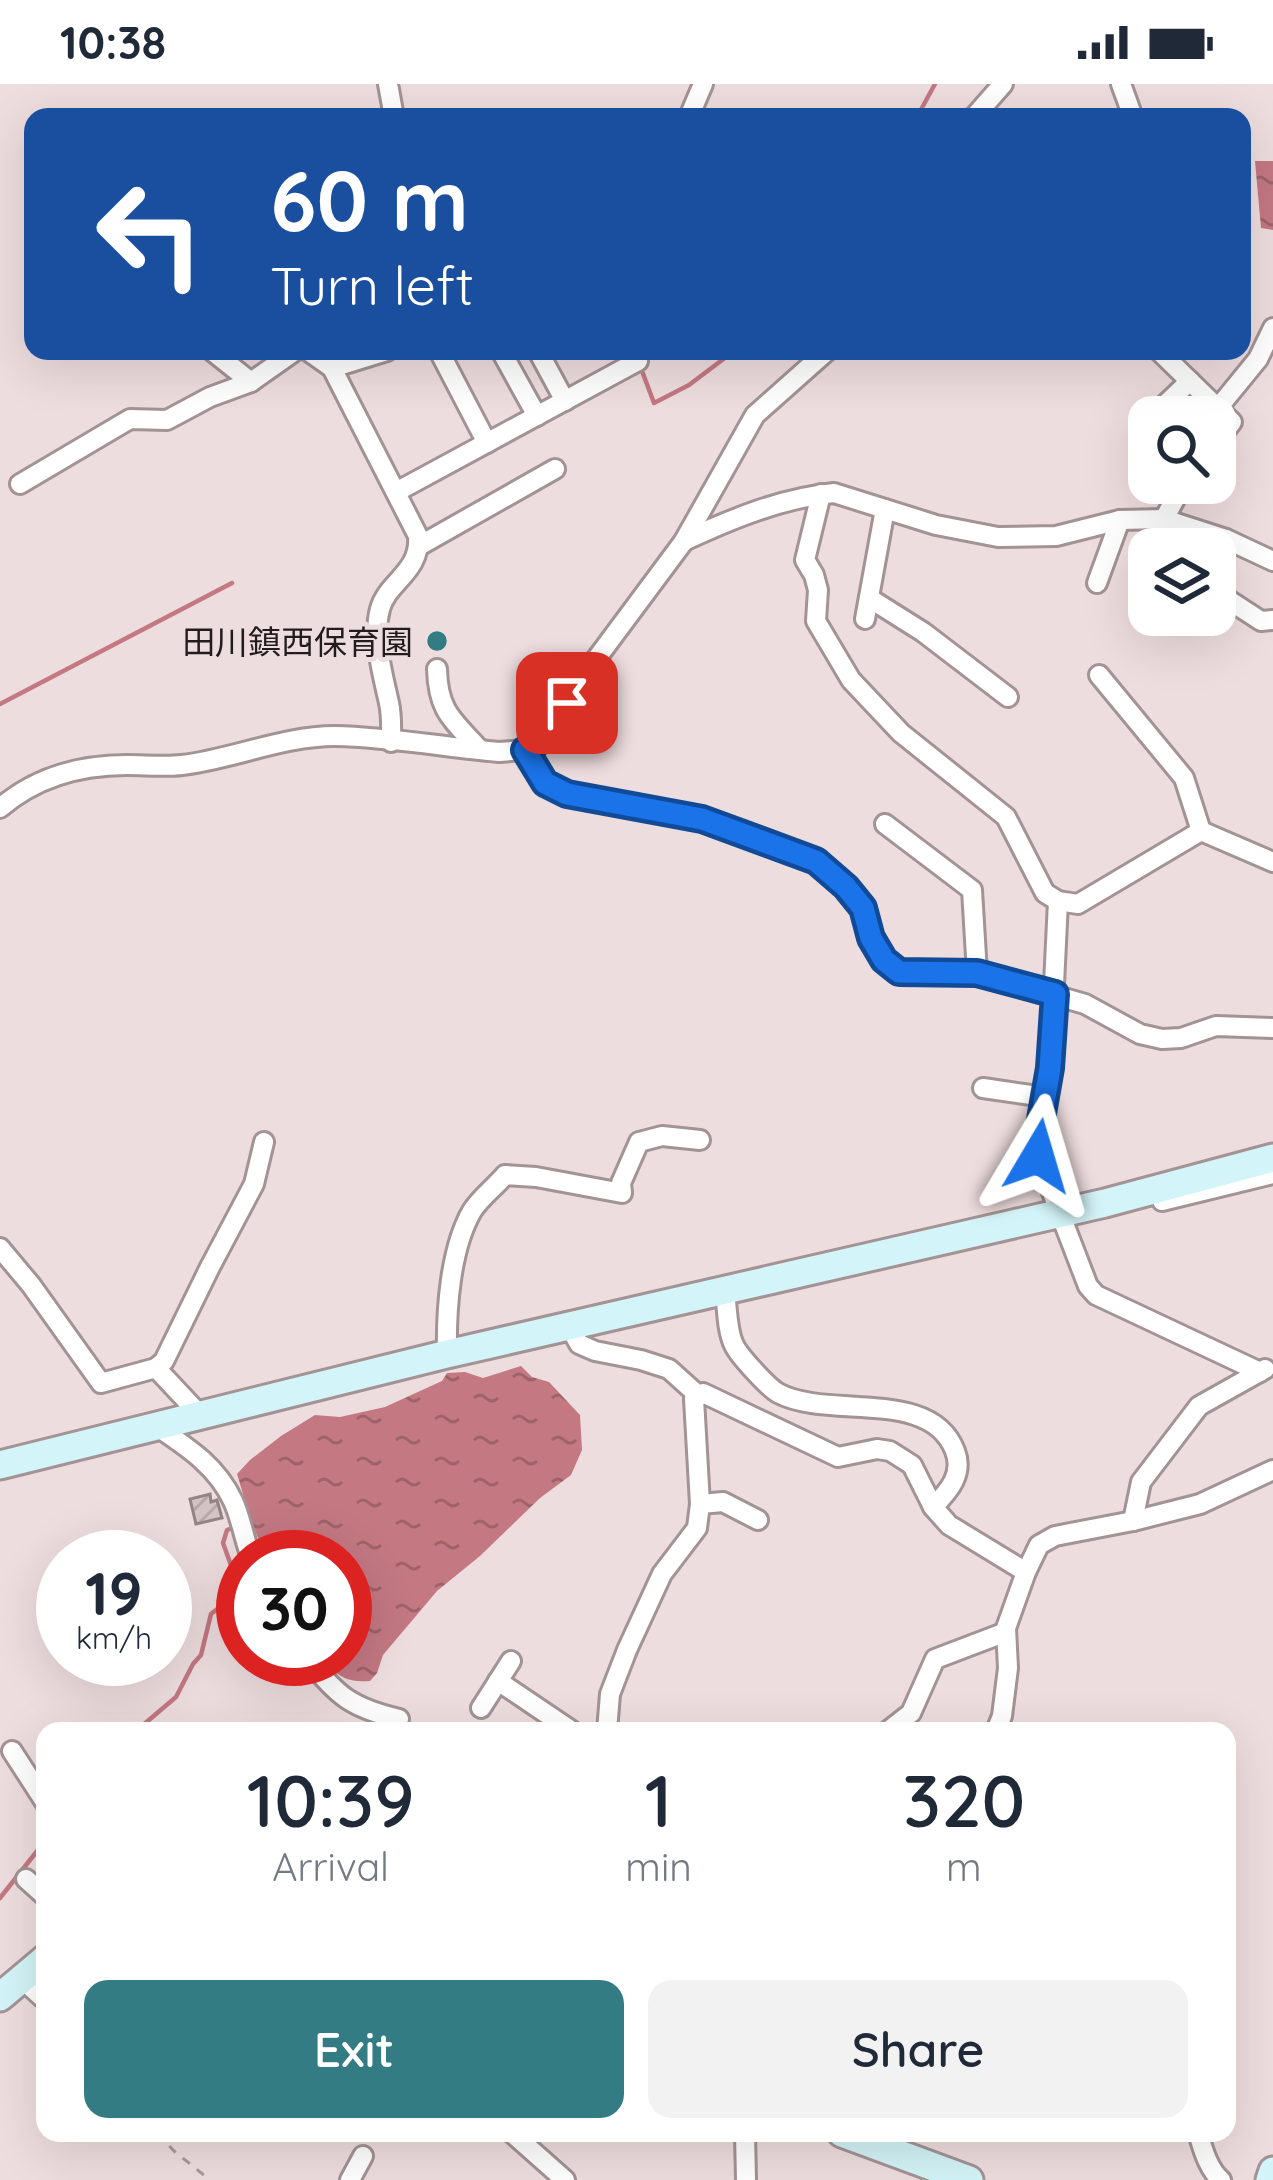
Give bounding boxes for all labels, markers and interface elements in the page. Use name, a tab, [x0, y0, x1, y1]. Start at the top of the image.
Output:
text: 10:38	[60, 14, 166, 70]
text: 60 m	[270, 147, 469, 252]
icon: left	[72, 156, 228, 312]
text: Turn left	[270, 251, 474, 319]
map controls	[1128, 396, 1236, 636]
button: search	[1128, 396, 1236, 504]
button: layers	[1128, 528, 1236, 636]
place label: 田川鎮西保育園	[182, 621, 413, 662]
marker: 田川鎮西保育園	[424, 628, 450, 654]
pin	[516, 652, 618, 754]
icon: arrive	[534, 670, 600, 736]
position arrow	[975, 1093, 1101, 1219]
speed limit sign: 30	[216, 1530, 372, 1686]
text: 19	[85, 1555, 143, 1630]
text: km/h	[76, 1619, 152, 1657]
text: 10:39	[247, 1755, 415, 1845]
text: 1	[645, 1755, 672, 1845]
text: 320	[903, 1755, 1025, 1845]
text: Arrival	[272, 1842, 389, 1891]
text: min	[625, 1842, 692, 1891]
text: m	[946, 1842, 982, 1891]
button: Exit	[84, 1980, 624, 2118]
button: Share	[648, 1980, 1188, 2118]

